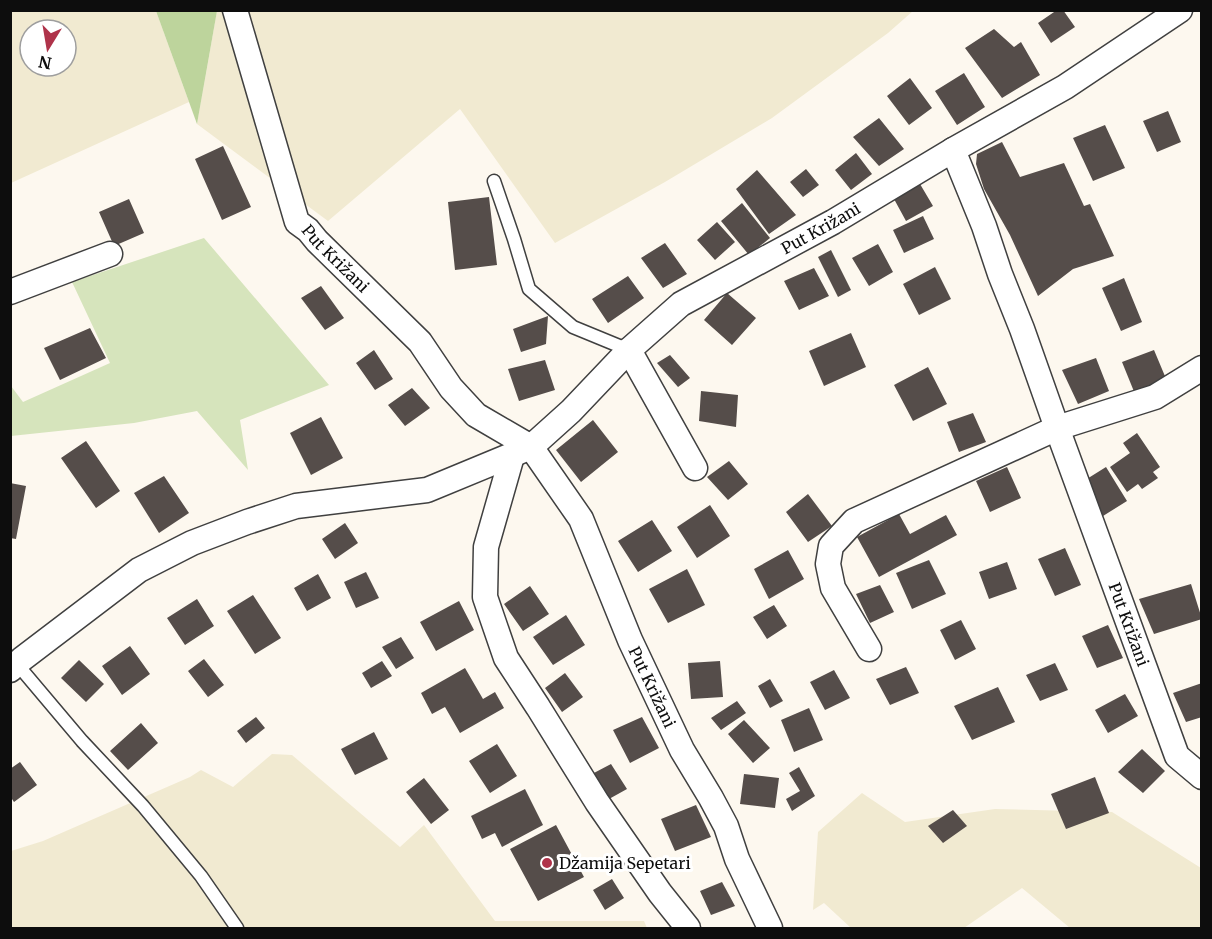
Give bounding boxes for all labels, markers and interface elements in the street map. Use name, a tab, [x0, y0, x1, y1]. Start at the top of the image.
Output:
north arrow	[18, 18, 78, 78]
text: N	[37, 52, 53, 74]
street label: Put Križani	[778, 198, 864, 258]
street label: Put Križani	[298, 220, 373, 297]
street label: Put Križani	[1104, 580, 1153, 669]
street label: Put Križani	[624, 643, 680, 731]
place label: Džamija Sepetari	[559, 853, 691, 873]
marker: Džamija Sepetari	[540, 856, 554, 870]

